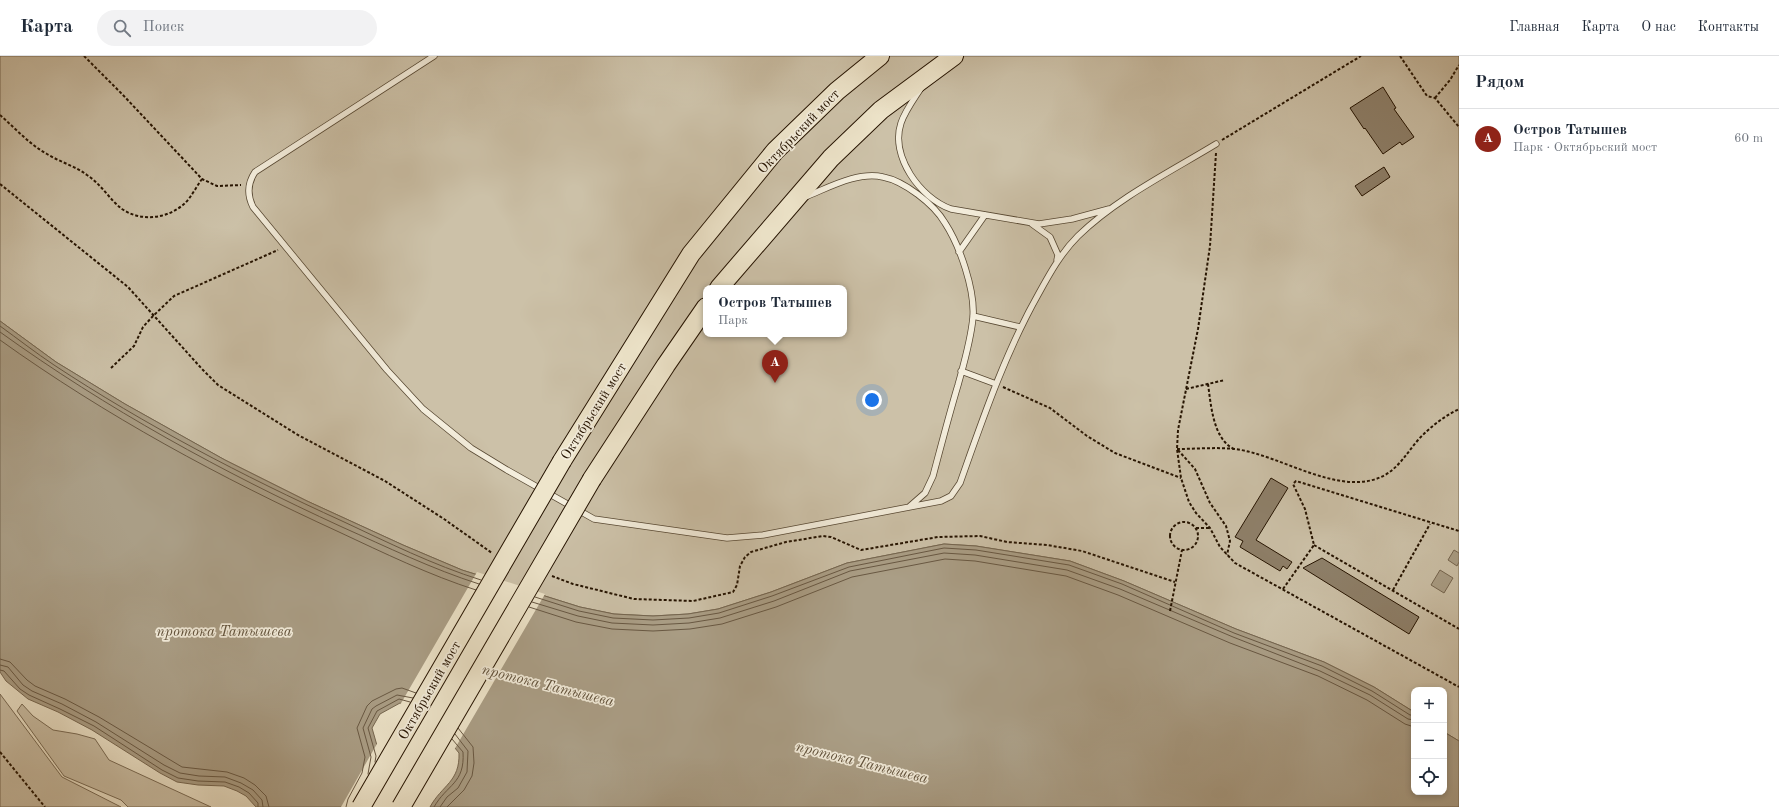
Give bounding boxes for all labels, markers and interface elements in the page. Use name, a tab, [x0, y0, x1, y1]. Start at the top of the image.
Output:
search box	[97, 10, 377, 46]
icon: search	[111, 17, 133, 39]
text: Карта	[20, 18, 73, 37]
text: Поиск	[143, 20, 184, 35]
text: Главная	[1509, 20, 1559, 34]
text: Карта	[1581, 20, 1619, 34]
text: О нас	[1641, 20, 1676, 34]
text: Контакты	[1698, 20, 1759, 34]
text: Рядом	[1475, 74, 1524, 91]
street label: Октябрьский мост	[755, 87, 843, 177]
text: Остров Татышев	[1513, 123, 1627, 138]
text: A	[1483, 132, 1493, 145]
text: 60 m	[1734, 132, 1763, 145]
text: Парк · Октябрьский мост	[1513, 141, 1657, 154]
popup	[703, 285, 847, 337]
text: Остров Татышев	[718, 296, 832, 311]
text: Парк	[718, 314, 748, 327]
pin: A	[762, 350, 788, 383]
street label: Октябрьский мост	[558, 360, 629, 462]
your location	[862, 390, 882, 410]
water label: протока Татышева	[156, 625, 292, 640]
street label: Октябрьский мост	[396, 638, 464, 742]
water label: протока Татышева	[480, 663, 615, 710]
map controls	[1411, 687, 1447, 795]
button: +	[1411, 687, 1447, 723]
button: −	[1411, 723, 1447, 759]
water label: протока Татышева	[794, 740, 929, 787]
button: locate	[1411, 759, 1447, 795]

